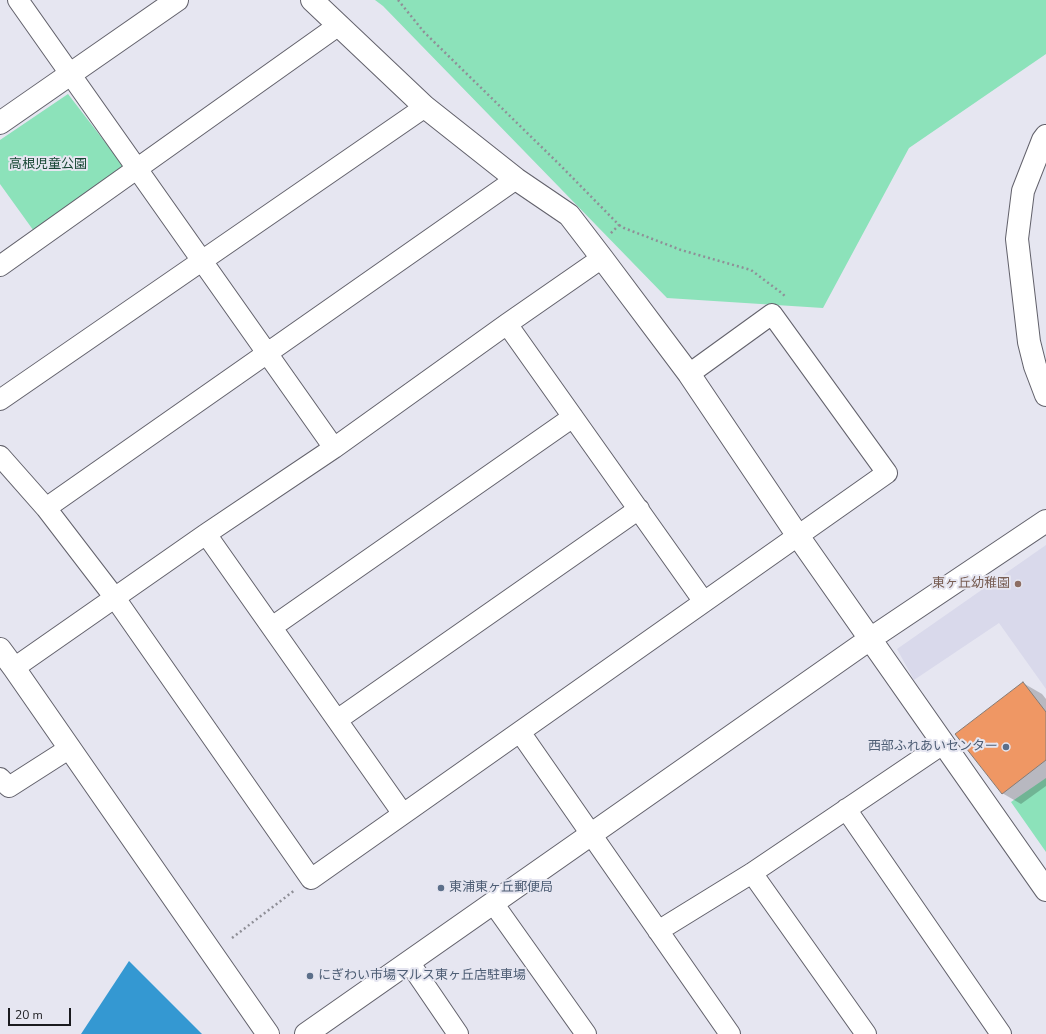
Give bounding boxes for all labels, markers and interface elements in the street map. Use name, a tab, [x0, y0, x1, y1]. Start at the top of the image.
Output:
park label: 高根児童公園	[9, 157, 87, 173]
place label: 東ヶ丘幼稚園	[932, 576, 1010, 592]
marker: 東ヶ丘幼稚園	[1013, 579, 1023, 589]
place label: 西部ふれあいセンター	[868, 739, 998, 755]
marker: 西部ふれあいセンター	[1001, 742, 1011, 752]
place label: 東浦東ヶ丘郵便局	[449, 880, 553, 896]
marker: 東浦東ヶ丘郵便局	[436, 883, 446, 893]
place label: にぎわい市場マルス東ヶ丘店駐車場	[318, 968, 526, 984]
marker: にぎわい市場マルス東ヶ丘店駐車場	[305, 971, 315, 981]
scale bar	[10, 1000, 73, 1026]
text: 20 m	[15, 1007, 43, 1023]

